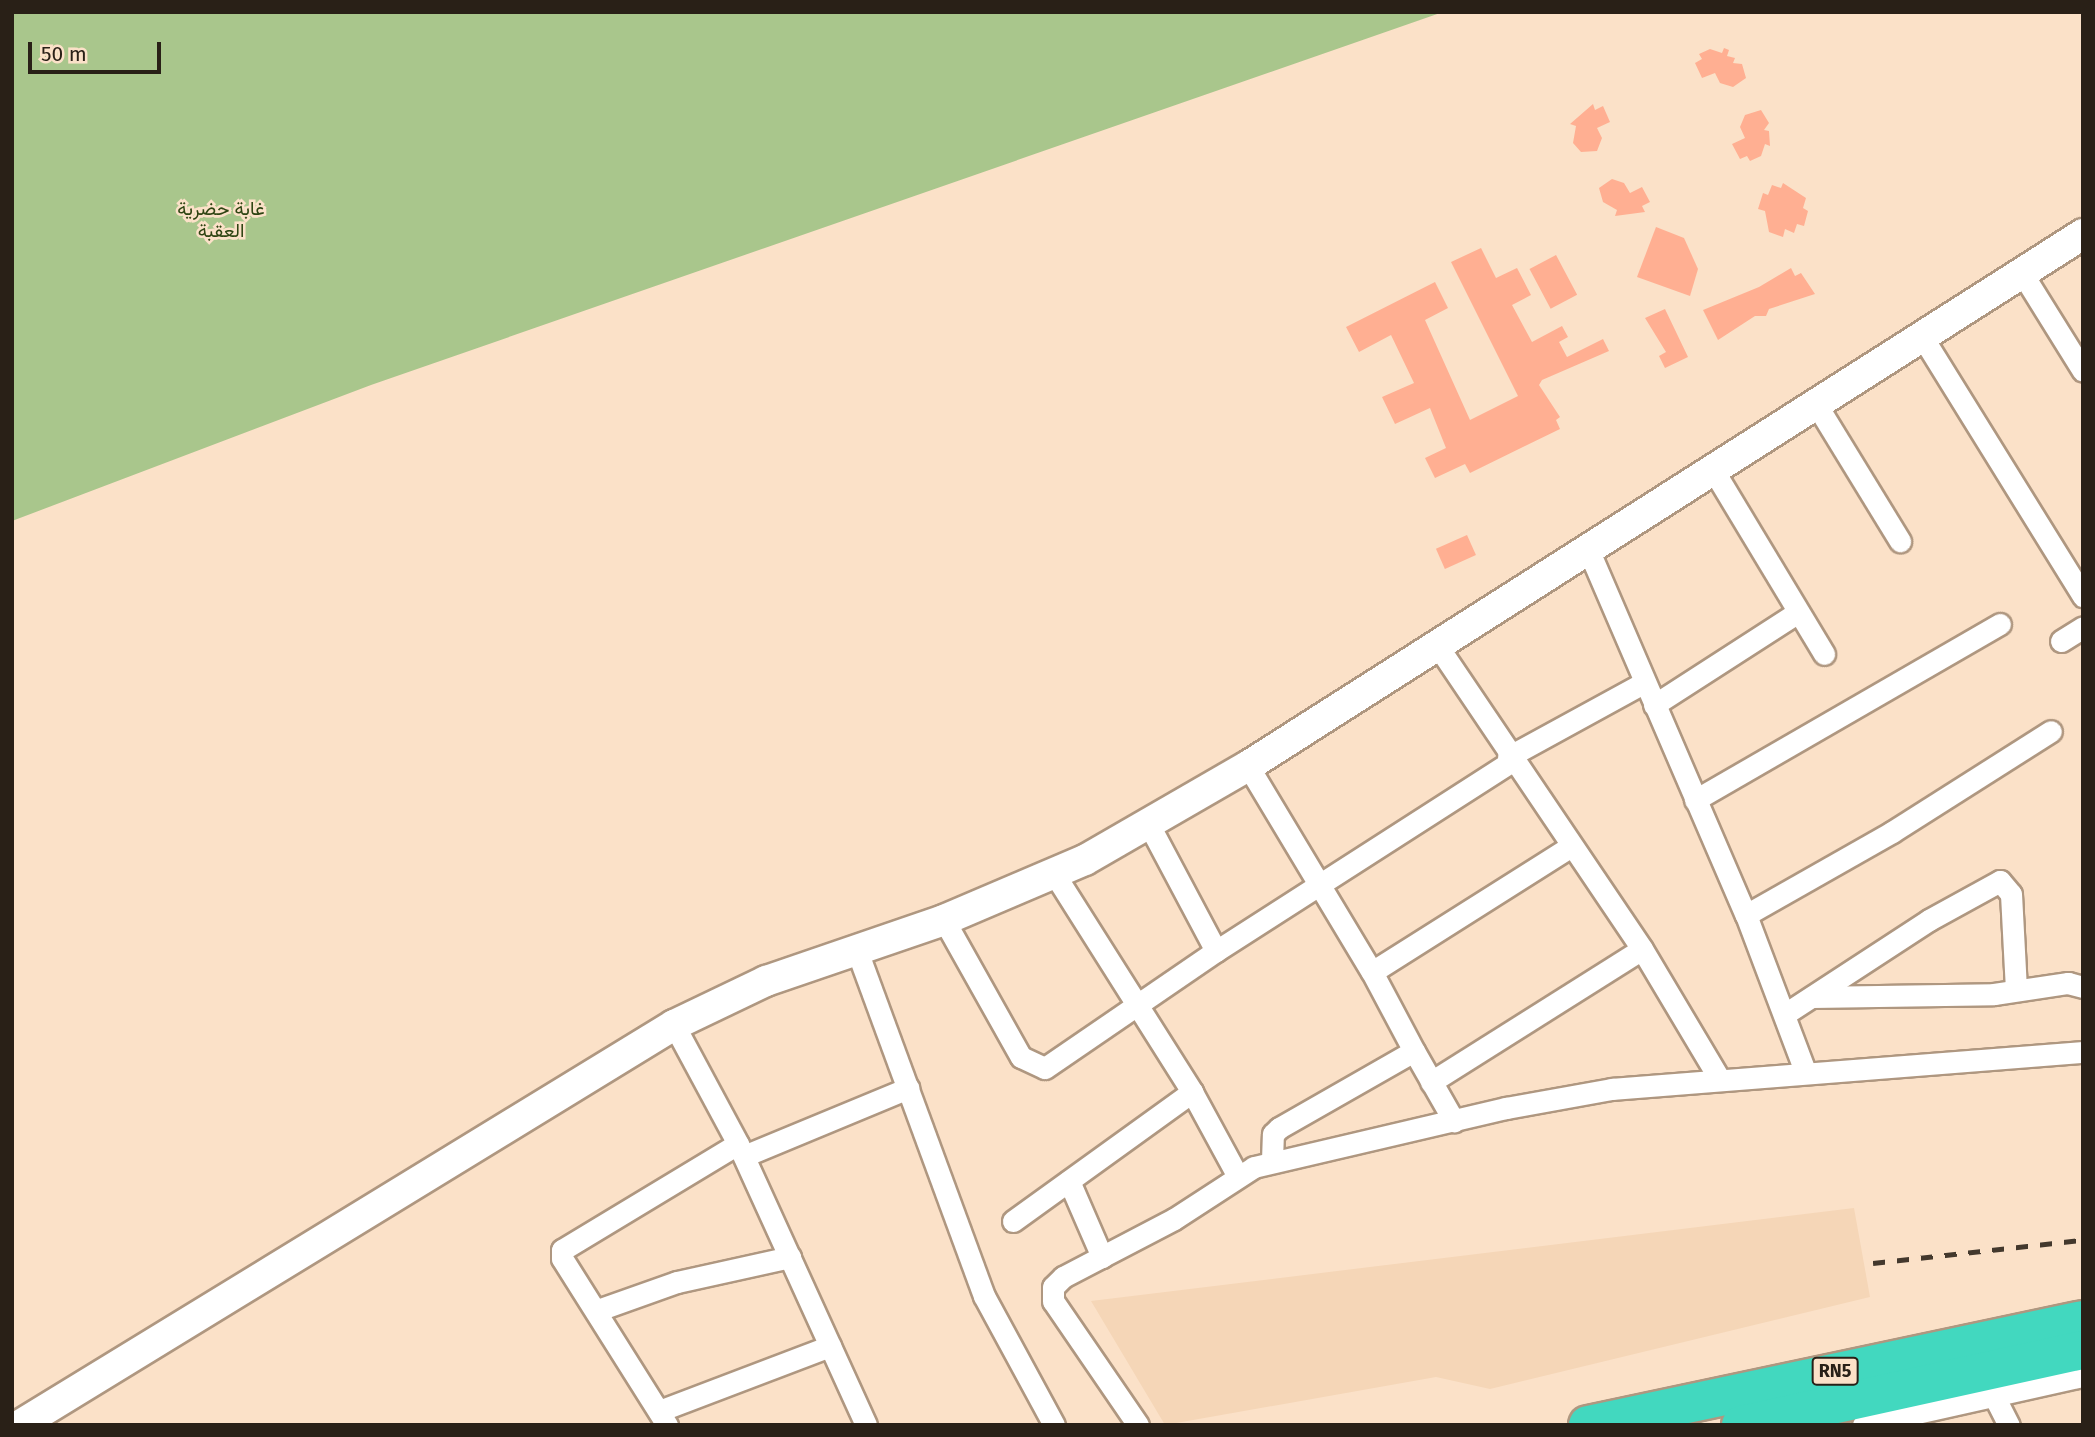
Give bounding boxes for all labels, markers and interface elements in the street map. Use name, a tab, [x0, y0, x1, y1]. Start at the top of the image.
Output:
scale bar	[32, 28, 164, 72]
text: 50 m	[41, 41, 87, 67]
park label: غابة حضرية العقبة	[177, 198, 265, 242]
road number: RN5	[1811, 1356, 1860, 1386]

